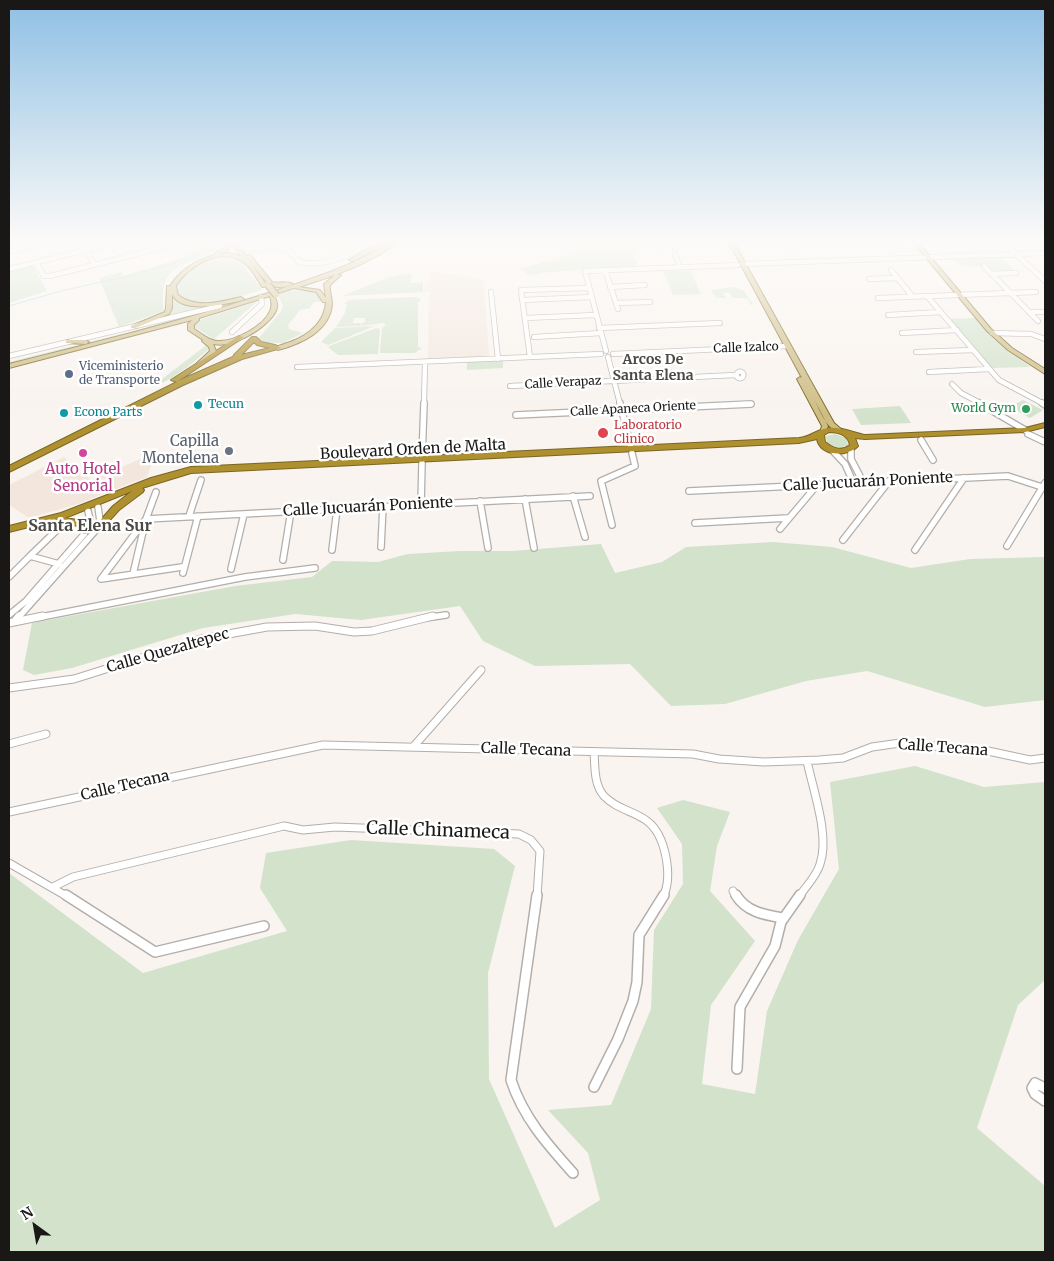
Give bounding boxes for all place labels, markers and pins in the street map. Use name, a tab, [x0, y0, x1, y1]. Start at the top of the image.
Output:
place label: Viceministerio de Transporte	[79, 360, 163, 388]
marker: Viceministerio de Transporte	[63, 368, 75, 380]
place label: Tecun	[208, 398, 244, 412]
marker: Tecun	[192, 399, 204, 411]
place label: World Gym	[951, 402, 1016, 416]
marker: World Gym	[1020, 403, 1032, 415]
place label: Econo Parts	[74, 406, 142, 420]
marker: Econo Parts	[58, 407, 70, 419]
place label: Laboratorio Clinico	[614, 419, 682, 447]
marker: Laboratorio Clinico	[596, 426, 610, 440]
place label: Capilla Montelena	[142, 433, 219, 468]
marker: Capilla Montelena	[223, 445, 235, 457]
marker: Auto Hotel Senorial	[77, 447, 89, 459]
place label: Auto Hotel Senorial	[45, 461, 121, 496]

